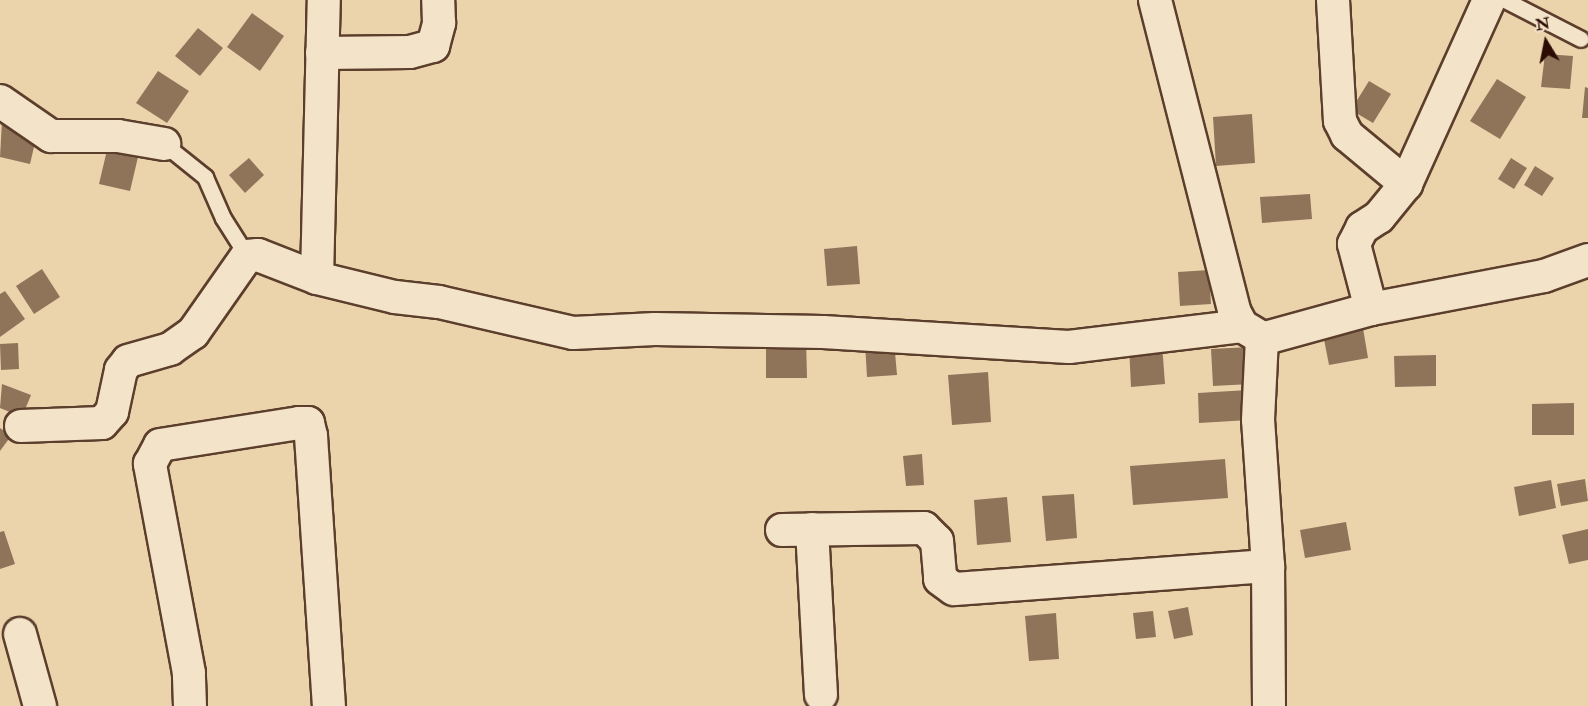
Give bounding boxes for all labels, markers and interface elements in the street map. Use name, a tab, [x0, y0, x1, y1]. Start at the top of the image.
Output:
north arrow	[1516, 12, 1576, 72]
text: N	[1534, 13, 1552, 35]

